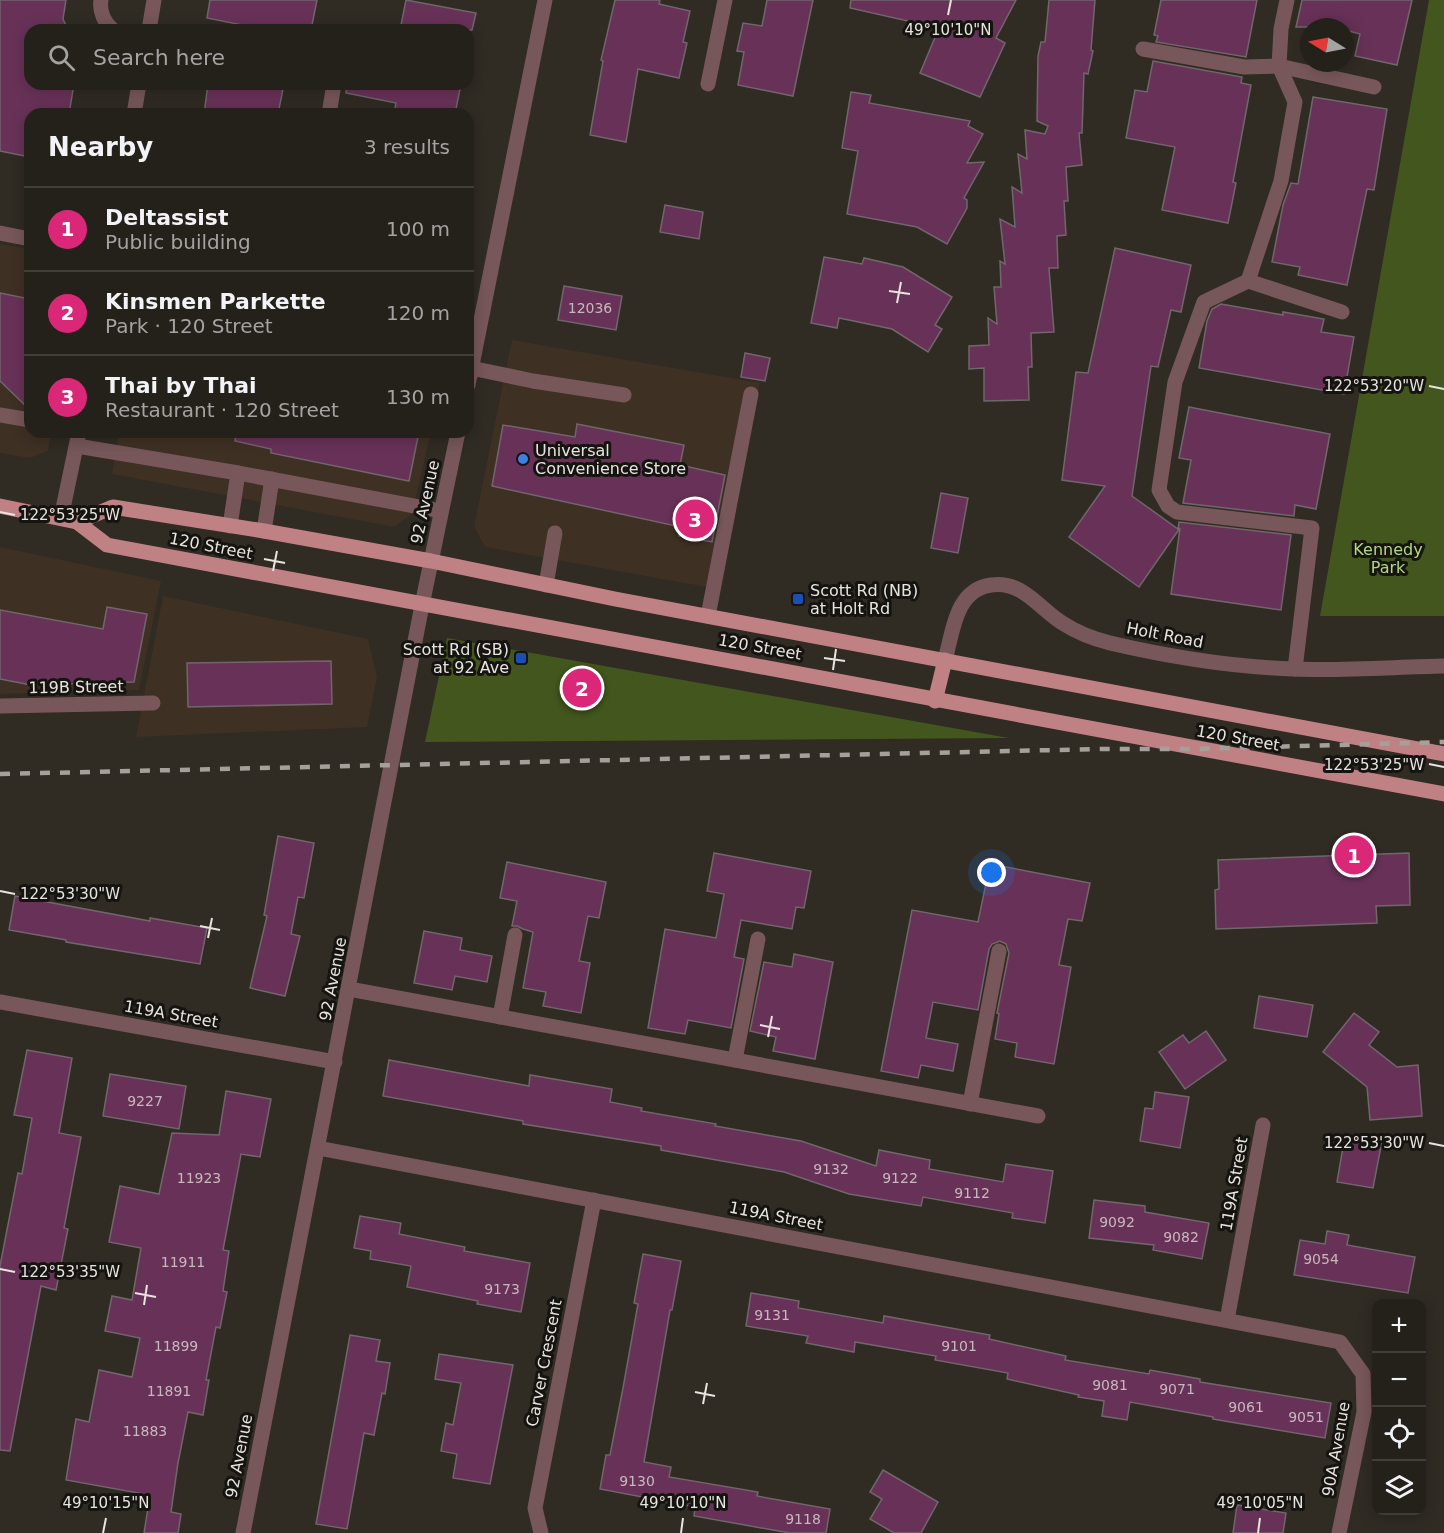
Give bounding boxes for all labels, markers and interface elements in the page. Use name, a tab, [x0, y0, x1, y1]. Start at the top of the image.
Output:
north arrow	[1300, 18, 1354, 72]
text: 49°10'10"N	[904, 21, 992, 39]
search box	[24, 24, 474, 90]
icon: search	[45, 41, 78, 74]
text: Search here	[93, 45, 225, 70]
text: Nearby	[48, 132, 153, 162]
text: 3 results	[364, 135, 450, 159]
text: Deltassist	[105, 205, 228, 230]
text: 1	[61, 217, 74, 241]
text: 100 m	[386, 217, 450, 241]
text: Public building	[105, 230, 251, 254]
text: Kinsmen Parkette	[105, 289, 326, 314]
house number: 12036	[568, 300, 612, 316]
text: 2	[61, 301, 74, 325]
text: 120 m	[386, 301, 450, 325]
text: Park · 120 Street	[105, 314, 273, 338]
text: Thai by Thai	[105, 373, 257, 398]
text: 122°53'20"W	[1324, 377, 1424, 395]
text: 3	[61, 385, 74, 409]
text: 130 m	[386, 385, 450, 409]
text: Restaurant · 120 Street	[105, 398, 339, 422]
place label: Universal Convenience Store	[535, 441, 686, 478]
marker: Universal Convenience Store	[516, 452, 530, 466]
street label: 92 Avenue	[407, 459, 443, 545]
pin: 3	[676, 496, 714, 542]
text: 122°53'25"W	[20, 506, 120, 524]
street label: 120 Street	[168, 529, 254, 563]
park label: Kennedy Park	[1353, 540, 1423, 577]
place label: Scott Rd (NB) at Holt Rd	[810, 581, 918, 618]
marker: Scott Rd (NB) at Holt Rd	[791, 592, 805, 606]
street label: Holt Road	[1125, 618, 1205, 652]
street label: 120 Street	[717, 630, 803, 664]
place label: Scott Rd (SB) at 92 Ave	[403, 640, 509, 677]
marker: Scott Rd (SB) at 92 Ave	[514, 651, 528, 665]
pin: 2	[562, 666, 602, 710]
street label: 119B Street	[28, 677, 124, 697]
street label: 120 Street	[1195, 721, 1281, 755]
text: 122°53'25"W	[1324, 756, 1424, 774]
pin: 1	[1334, 832, 1374, 878]
your location	[977, 858, 1006, 887]
text: 122°53'30"W	[20, 885, 120, 903]
street label: 92 Avenue	[316, 936, 350, 1022]
street label: 119A Street	[122, 996, 220, 1032]
house number: 9227	[127, 1093, 163, 1109]
text: 122°53'30"W	[1324, 1134, 1424, 1152]
street label: 119A Street	[1216, 1135, 1252, 1233]
house number: 9132	[813, 1161, 849, 1177]
house number: 11923	[177, 1170, 221, 1186]
house number: 9122	[882, 1170, 918, 1186]
house number: 9112	[954, 1185, 990, 1201]
street label: 119A Street	[727, 1198, 825, 1234]
house number: 9092	[1099, 1214, 1135, 1230]
house number: 9082	[1163, 1229, 1199, 1245]
house number: 9054	[1303, 1251, 1339, 1267]
house number: 11911	[161, 1254, 205, 1270]
text: 122°53'35"W	[20, 1263, 120, 1281]
house number: 9173	[484, 1281, 520, 1297]
street label: Carver Crescent	[522, 1298, 566, 1428]
map controls	[1372, 1299, 1426, 1515]
button: +	[1372, 1299, 1426, 1353]
house number: 9131	[754, 1307, 790, 1323]
house number: 11899	[154, 1338, 198, 1354]
house number: 9101	[941, 1338, 977, 1354]
button: −	[1372, 1353, 1426, 1407]
house number: 9081	[1092, 1377, 1128, 1393]
house number: 9071	[1159, 1381, 1195, 1397]
house number: 11891	[147, 1383, 191, 1399]
house number: 9061	[1228, 1399, 1264, 1415]
street label: 90A Avenue	[1318, 1400, 1354, 1498]
button: locate	[1372, 1407, 1426, 1461]
house number: 9051	[1288, 1409, 1324, 1425]
street label: 92 Avenue	[222, 1413, 256, 1499]
house number: 11883	[123, 1423, 167, 1439]
button: layers	[1372, 1461, 1426, 1515]
house number: 9130	[619, 1473, 655, 1489]
text: 49°10'15"N	[62, 1494, 150, 1512]
text: 49°10'10"N	[639, 1494, 727, 1512]
text: 49°10'05"N	[1216, 1494, 1304, 1512]
house number: 9118	[785, 1511, 821, 1527]

